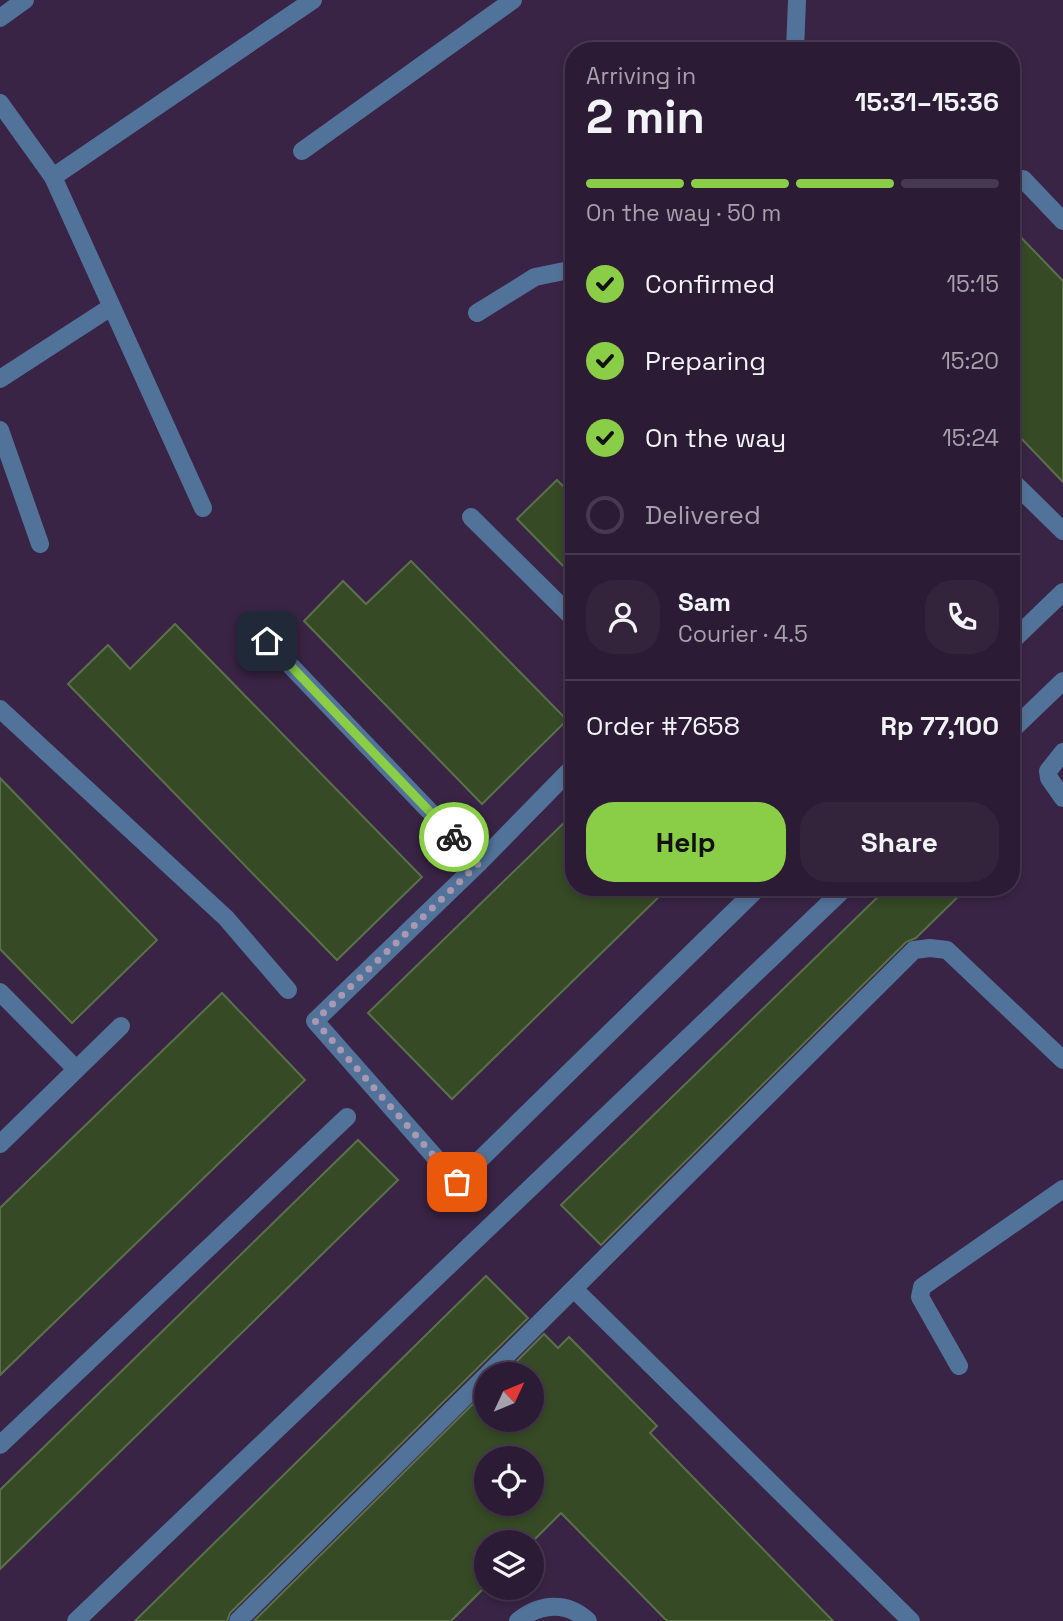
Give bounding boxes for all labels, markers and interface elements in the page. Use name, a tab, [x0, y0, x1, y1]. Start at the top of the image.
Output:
text: Arriving in	[586, 61, 696, 91]
text: 15:31–15:36	[855, 85, 999, 119]
text: 2 min	[586, 88, 705, 146]
text: On the way · 50 m	[586, 198, 781, 228]
icon: check	[586, 265, 624, 303]
text: Confirmed	[645, 267, 775, 301]
text: 15:15	[946, 269, 999, 299]
icon: check	[586, 342, 624, 380]
text: Preparing	[645, 344, 766, 378]
text: 15:20	[941, 346, 999, 376]
icon: check	[586, 419, 624, 457]
text: On the way	[645, 421, 786, 455]
text: 15:24	[942, 423, 999, 453]
text: Delivered	[645, 498, 761, 532]
button: person	[586, 580, 660, 654]
button: phone	[925, 580, 999, 654]
text: Sam	[678, 585, 731, 619]
pin	[237, 611, 297, 671]
text: Courier · 4.5	[678, 619, 808, 649]
icon: home	[248, 622, 286, 660]
text: Order #7658	[586, 709, 740, 743]
text: Rp 77,100	[881, 709, 999, 743]
courier	[419, 802, 489, 872]
button: Help	[586, 802, 786, 882]
button: Share	[800, 802, 999, 882]
icon: bike	[435, 818, 473, 856]
pin	[427, 1152, 487, 1212]
icon: bag	[438, 1163, 476, 1201]
north arrow	[474, 1362, 544, 1432]
map controls	[474, 1362, 544, 1600]
button: locate	[474, 1446, 544, 1516]
button: layers	[474, 1530, 544, 1600]

